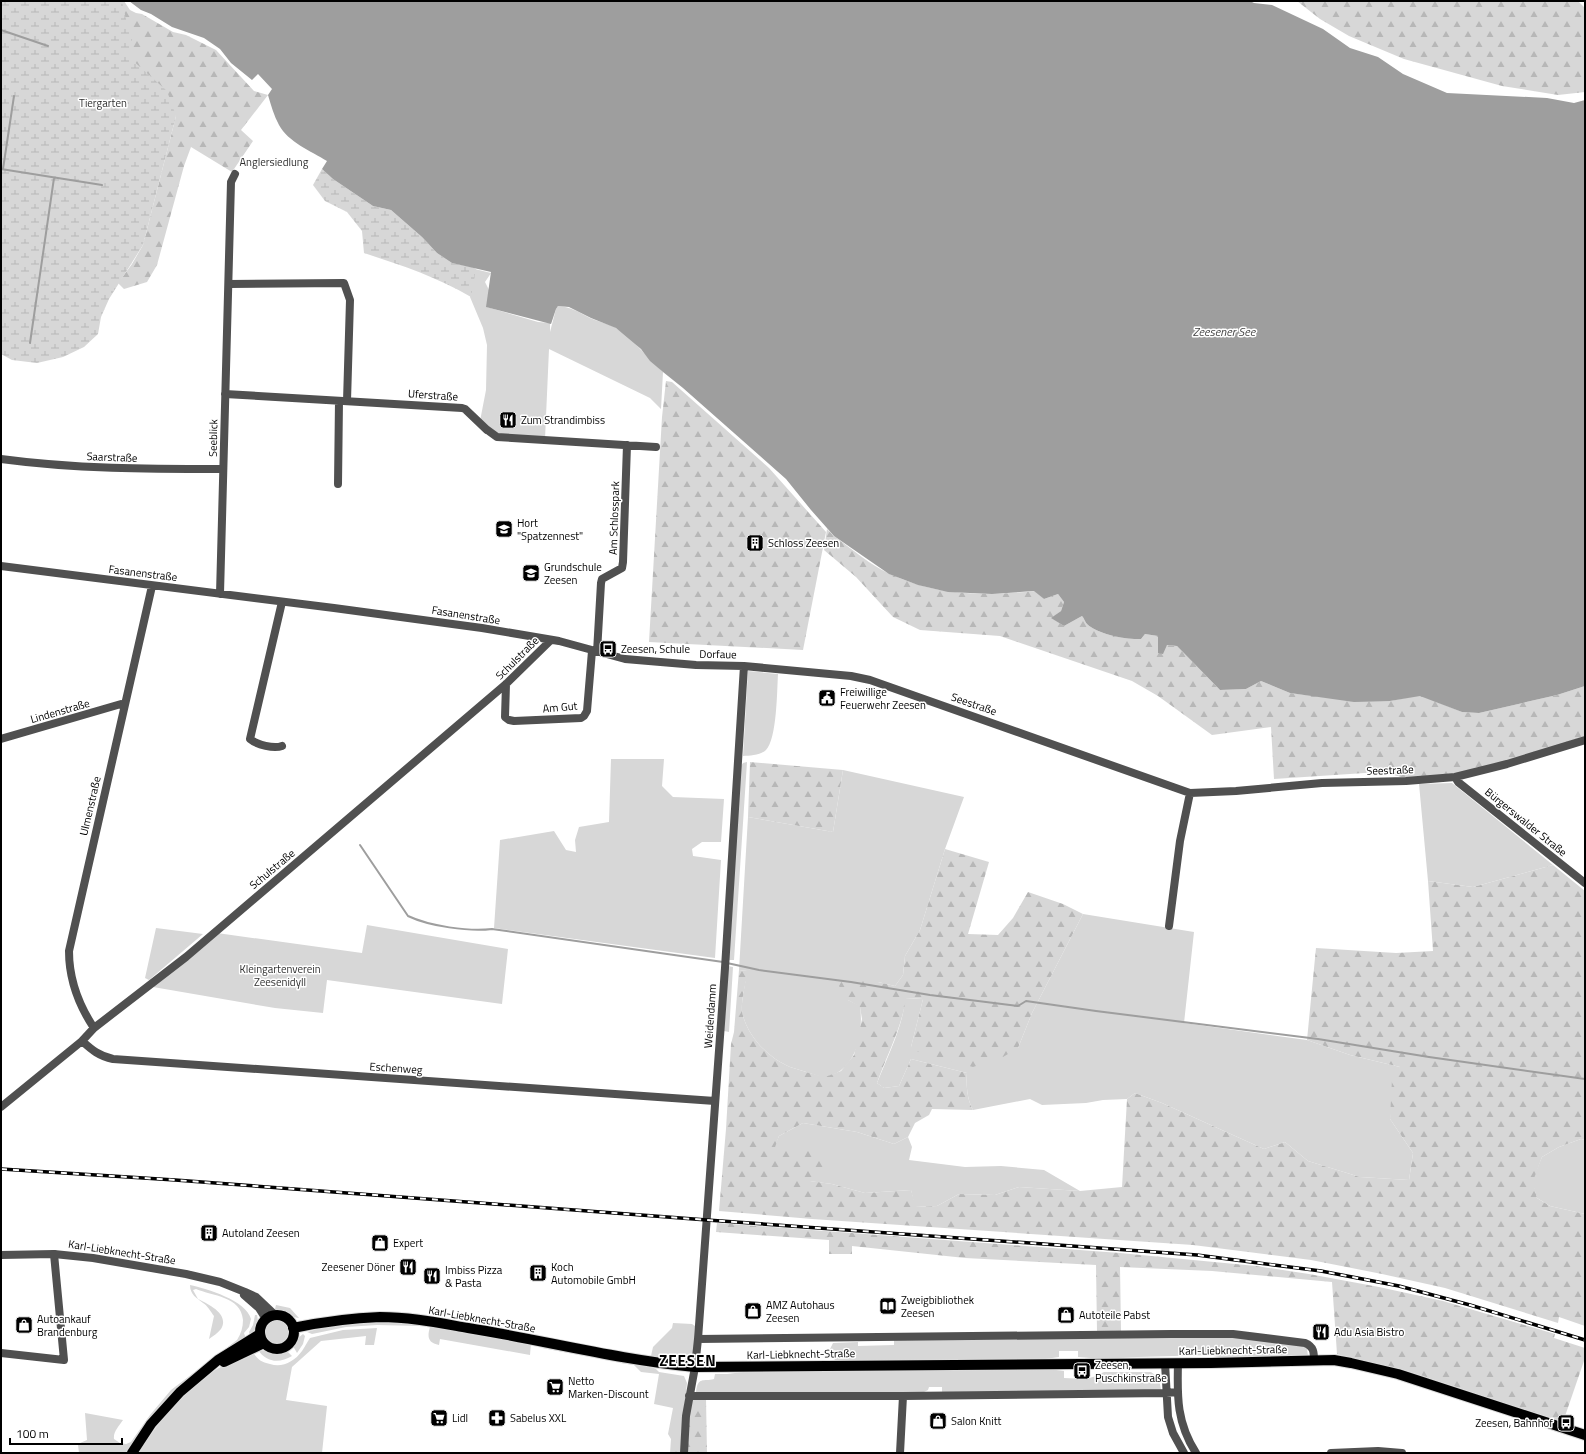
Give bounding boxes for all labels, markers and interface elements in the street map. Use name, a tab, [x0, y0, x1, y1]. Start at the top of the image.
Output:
park label: Tiergarten	[79, 95, 127, 111]
park label: Anglersiedlung	[240, 154, 309, 170]
water label: Zeesener See	[1193, 322, 1257, 341]
street label: Uferstraße	[407, 385, 459, 405]
restaurant icon: Zum Strandimbiss	[498, 410, 518, 430]
place label: Zum Strandimbiss	[521, 412, 605, 428]
street label: Seeblick	[205, 418, 221, 457]
street label: Saarstraße	[86, 448, 138, 466]
street label: Am Schlosspark	[605, 480, 623, 555]
place label: Hort "Spatzennest"	[517, 515, 583, 544]
school or university icon: Hort "Spatzennest"	[494, 519, 514, 539]
building icon: Schloss Zeesen	[745, 533, 765, 553]
place label: Schloss Zeesen	[768, 535, 839, 551]
place label: Grundschule Zeesen	[544, 559, 602, 588]
street label: Fasanenstraße	[108, 561, 179, 585]
school or university icon: Grundschule Zeesen	[521, 563, 541, 583]
street label: Fasanenstraße	[431, 602, 502, 628]
street label: Schulstraße	[492, 633, 542, 683]
bus stop icon: Zeesen, Schule	[598, 639, 618, 659]
place label: Zeesen, Schule	[621, 641, 690, 657]
street label: Dorfaue	[699, 646, 737, 662]
place label: Freiwillige Feuerwehr Zeesen	[840, 684, 926, 713]
public building icon: Freiwillige Feuerwehr Zeesen	[817, 688, 837, 708]
street label: Seestraße	[949, 689, 999, 719]
street label: Lindenstraße	[28, 695, 92, 727]
street label: Am Gut	[542, 698, 578, 716]
street label: Seestraße	[1366, 761, 1414, 779]
street label: Ulmenstraße	[75, 774, 105, 837]
street label: Bürgerswalder Straße	[1482, 784, 1571, 860]
street label: Schulstraße	[246, 845, 299, 893]
park label: Kleingartenverein Zeesenidyll	[239, 961, 321, 990]
street label: Weidendamm	[700, 983, 720, 1049]
street label: Eschenweg	[369, 1058, 423, 1078]
building icon: Autoland Zeesen	[199, 1223, 219, 1243]
place label: Autoland Zeesen	[222, 1225, 300, 1241]
shop icon: Expert	[370, 1233, 390, 1253]
place label: Expert	[393, 1235, 423, 1251]
street label: Karl-Liebknecht-Straße	[67, 1236, 177, 1268]
restaurant icon: Zeesener Döner	[398, 1257, 418, 1277]
place label: Zeesener Döner	[322, 1259, 395, 1275]
place label: Koch Automobile GmbH	[551, 1259, 636, 1288]
place label: Imbiss Pizza & Pasta	[445, 1262, 503, 1291]
building icon: Koch Automobile GmbH	[528, 1263, 548, 1283]
restaurant icon: Imbiss Pizza & Pasta	[422, 1266, 442, 1286]
place label: Zweigbibliothek Zeesen	[901, 1292, 975, 1321]
library icon: Zweigbibliothek Zeesen	[878, 1296, 898, 1316]
place label: AMZ Autohaus Zeesen	[766, 1297, 835, 1326]
shop icon: AMZ Autohaus Zeesen	[743, 1301, 763, 1321]
street label: Karl-Liebknecht-Straße	[427, 1302, 537, 1336]
shop icon: Autoteile Pabst	[1056, 1305, 1076, 1325]
place label: Autoteile Pabst	[1079, 1307, 1150, 1323]
place label: Autoankauf Brandenburg	[37, 1311, 98, 1340]
shop icon: Autoankauf Brandenburg	[14, 1315, 34, 1335]
restaurant icon: Adu Asia Bistro	[1311, 1322, 1331, 1342]
place label: Adu Asia Bistro	[1334, 1324, 1404, 1340]
street label: Karl-Liebknecht-Straße	[1179, 1341, 1288, 1359]
street label: Karl-Liebknecht-Straße	[747, 1345, 856, 1363]
district label: ZEESEN	[659, 1349, 717, 1372]
place label: Zeesen, Puschkinstraße	[1095, 1357, 1167, 1386]
bus stop icon: Zeesen, Puschkinstraße	[1072, 1361, 1092, 1381]
place label: Netto Marken-Discount	[568, 1373, 649, 1402]
supermarket icon: Netto Marken-Discount	[545, 1377, 565, 1397]
supermarket icon: Lidl	[429, 1408, 449, 1428]
pharmacy icon: Sabelus XXL	[487, 1408, 507, 1428]
place label: Lidl	[452, 1410, 468, 1426]
place label: Sabelus XXL	[510, 1410, 567, 1426]
shop icon: Salon Knitt	[928, 1411, 948, 1431]
place label: Salon Knitt	[951, 1413, 1002, 1429]
bus stop icon: Zeesen, Bahnhof	[1556, 1413, 1576, 1433]
place label: Zeesen, Bahnhof	[1475, 1415, 1553, 1431]
scale bar	[10, 1420, 122, 1446]
text: 100 m	[16, 1424, 49, 1443]

